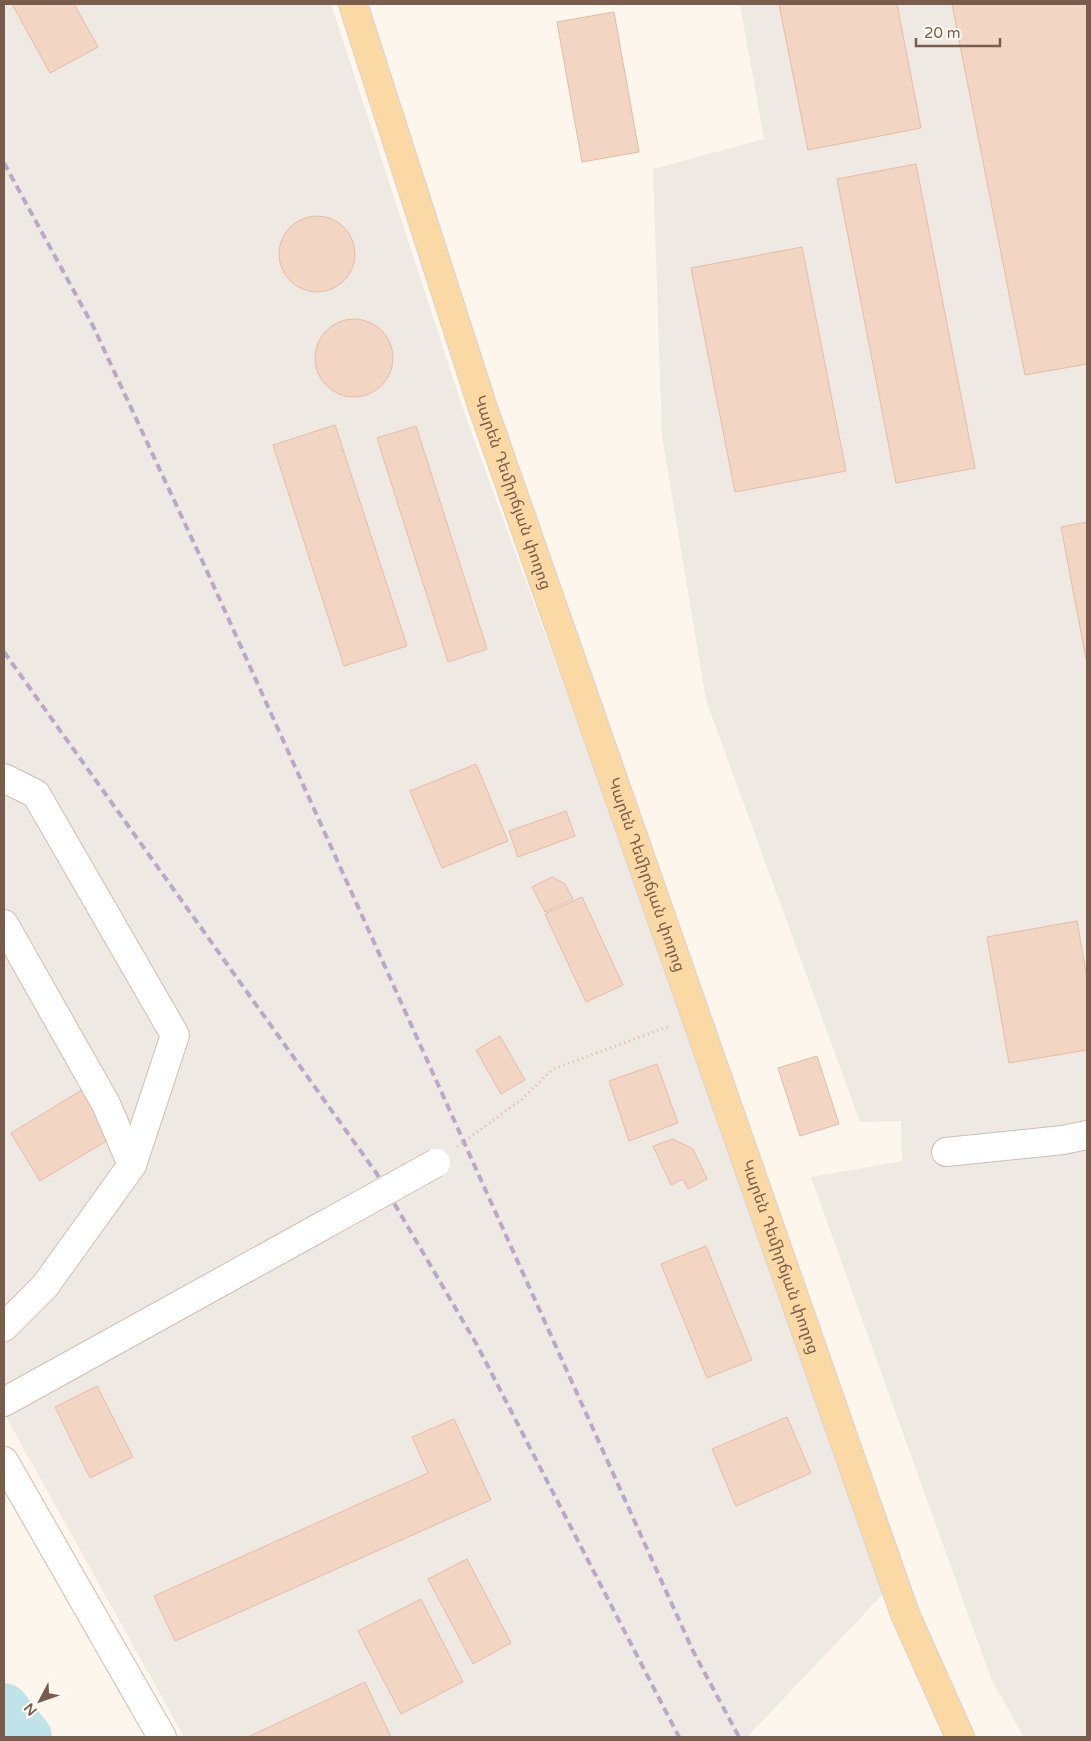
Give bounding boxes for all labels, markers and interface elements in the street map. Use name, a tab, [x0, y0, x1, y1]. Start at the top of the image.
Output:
scale bar	[916, 15, 1000, 47]
text: 20 m	[924, 24, 961, 42]
street label: Կարեն Դեմիրճյան փողոց	[470, 393, 556, 592]
street label: Կարեն Դեմիրճյան փողոց	[603, 775, 690, 975]
street label: Կարեն Դեմիրճյան փողոց	[737, 1157, 823, 1357]
north arrow	[15, 1676, 65, 1726]
text: N	[20, 1699, 41, 1719]

